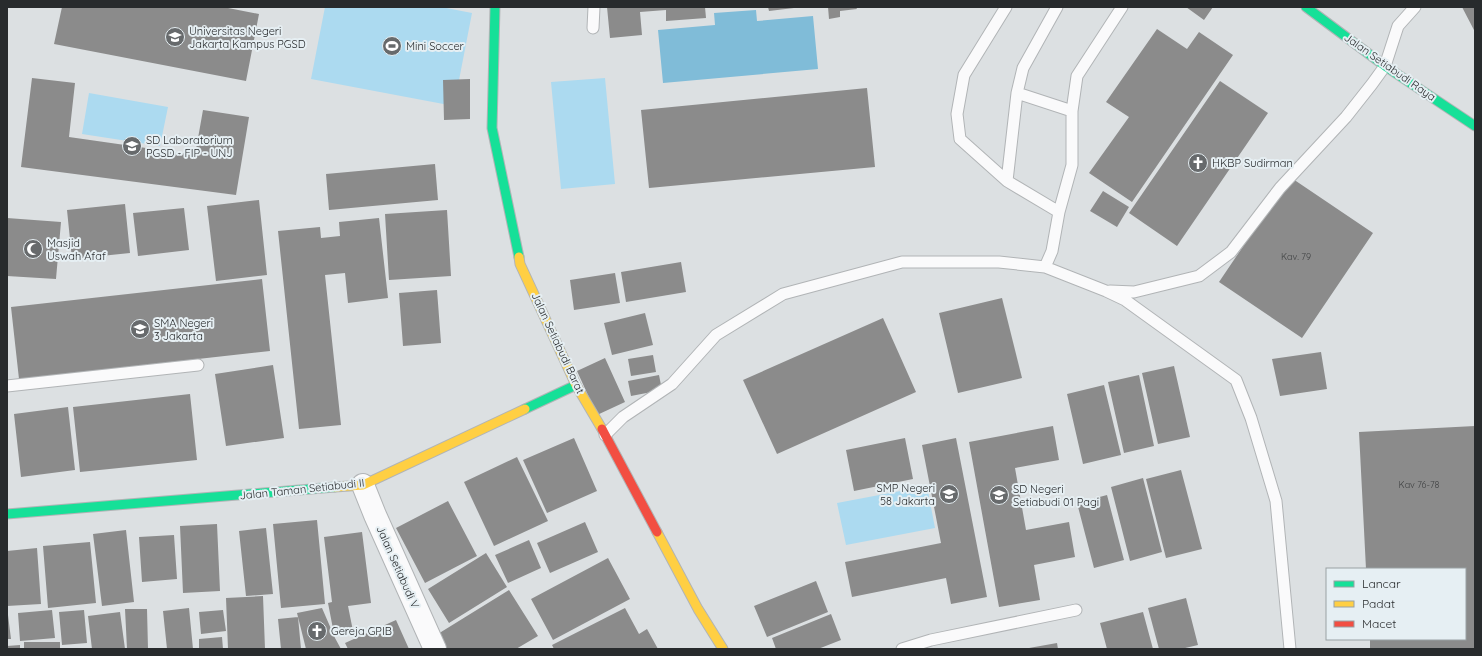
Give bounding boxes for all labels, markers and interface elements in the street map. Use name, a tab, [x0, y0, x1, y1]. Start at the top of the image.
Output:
place label: Universitas Negeri Jakarta Kampus PGSD	[189, 24, 306, 51]
school or university icon: Universitas Negeri Jakarta Kampus PGSD	[164, 26, 186, 48]
street label: Jalan Setiabudi Raya	[1342, 30, 1438, 104]
sports icon: Mini Soccer	[381, 35, 403, 57]
place label: Mini Soccer	[406, 39, 465, 53]
place label: SD Laboratorium PGSD - FIP - UNJ	[146, 133, 233, 160]
school or university icon: SD Laboratorium PGSD - FIP - UNJ	[121, 135, 143, 157]
church icon: HKBP Sudirman	[1187, 152, 1209, 174]
place label: HKBP Sudirman	[1212, 156, 1293, 170]
place label: Masjid Uswah Afaf	[47, 236, 106, 263]
mosque icon: Masjid Uswah Afaf	[22, 238, 44, 260]
house number: Kav. 79	[1281, 251, 1311, 262]
street label: Jalan Setiabudi Barat	[528, 290, 588, 396]
place label: SMA Negeri 3 Jakarta	[154, 316, 213, 343]
school or university icon: SMA Negeri 3 Jakarta	[129, 318, 151, 340]
street label: Jalan Taman Setiabudi II	[239, 475, 365, 503]
house number: Kav 76-78	[1399, 479, 1440, 490]
place label: SMP Negeri 58 Jakarta	[877, 481, 935, 508]
place label: SD Negeri Setiabudi 01 Pagi	[1013, 482, 1099, 509]
school or university icon: SMP Negeri 58 Jakarta	[938, 483, 960, 505]
school or university icon: SD Negeri Setiabudi 01 Pagi	[988, 484, 1010, 506]
street label: Jalan Setiabudi V	[374, 524, 422, 610]
legend	[1326, 568, 1466, 640]
text: Lancar	[1362, 576, 1401, 591]
text: Padat	[1362, 596, 1395, 611]
text: Macet	[1362, 616, 1396, 631]
church icon: Gereja GPIB	[306, 620, 328, 642]
place label: Gereja GPIB	[331, 624, 392, 638]

